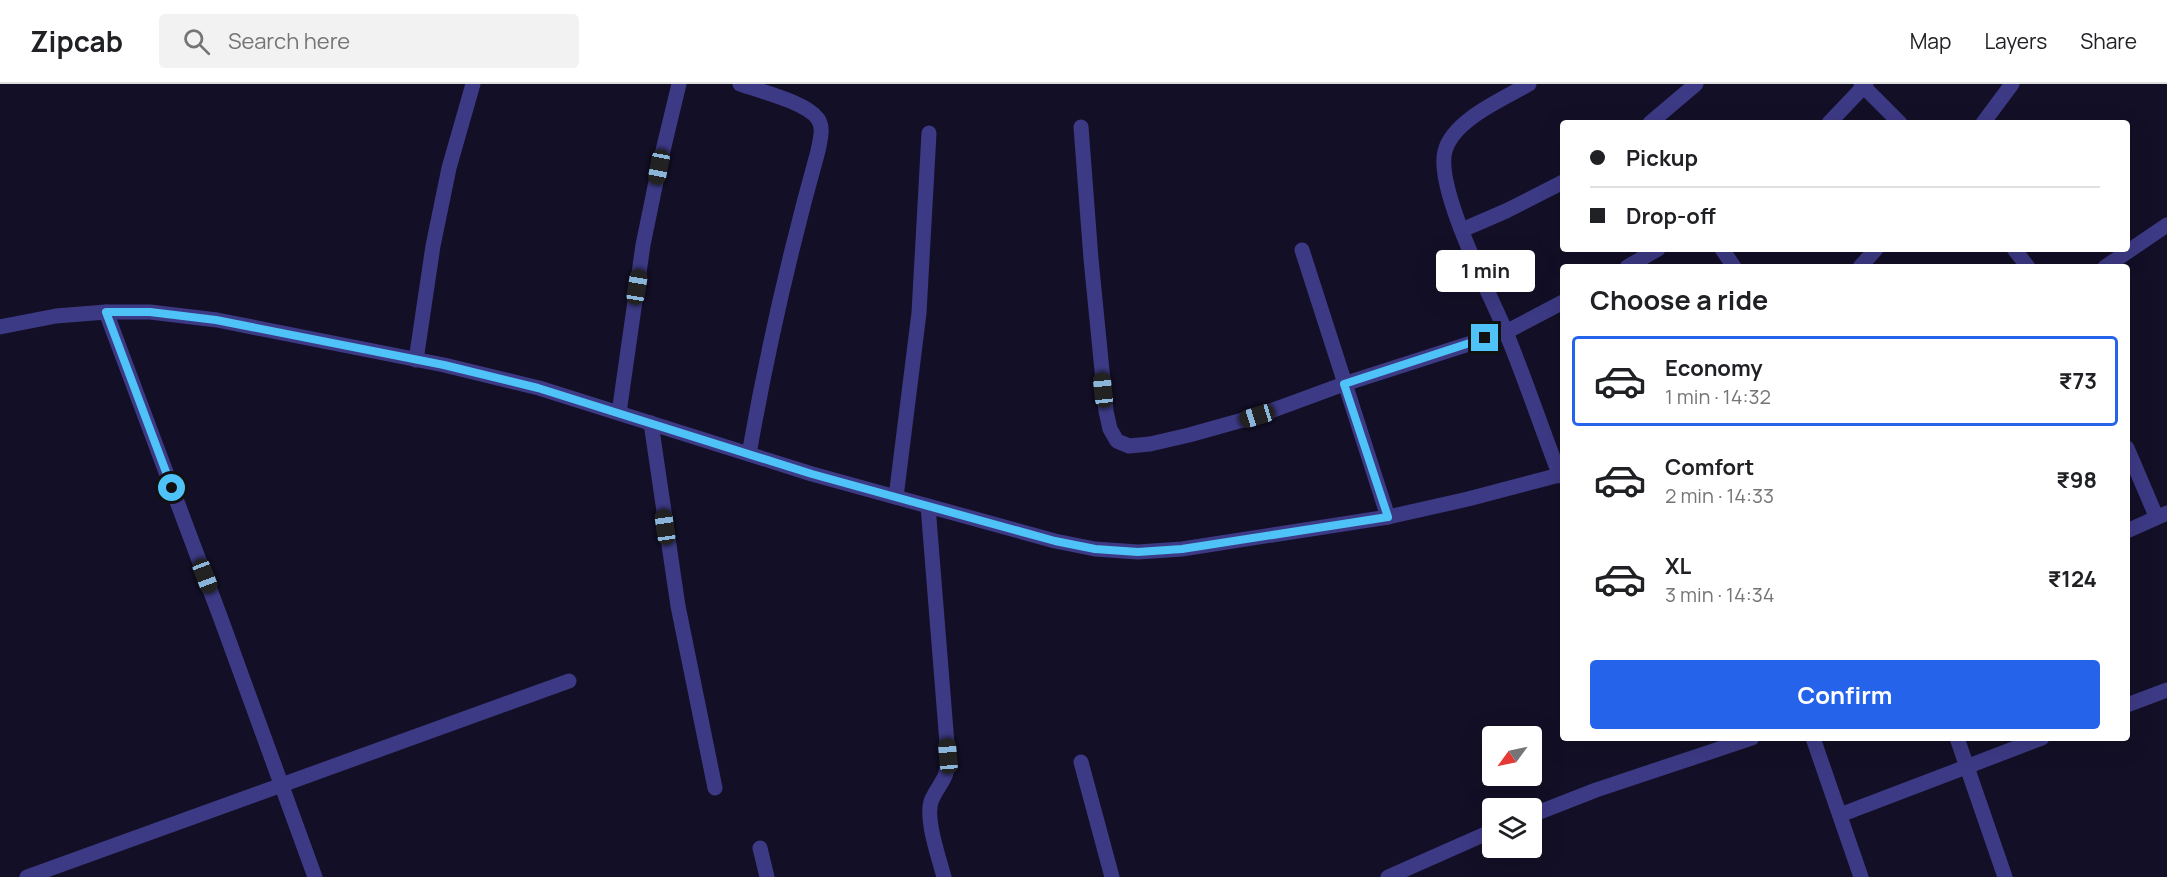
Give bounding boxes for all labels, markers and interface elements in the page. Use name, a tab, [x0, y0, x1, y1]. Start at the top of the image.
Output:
search box	[159, 14, 579, 68]
text: Zipcab	[30, 22, 123, 60]
icon: search	[180, 25, 213, 58]
text: Search here	[228, 26, 350, 56]
text: Map	[1910, 27, 1951, 55]
text: Layers	[1984, 27, 2047, 55]
text: Share	[2080, 27, 2137, 55]
text: Pickup	[1626, 143, 1698, 173]
car	[647, 148, 671, 186]
text: Drop-off	[1626, 201, 1716, 231]
callout: 1 min	[1436, 251, 1534, 293]
text: 1 min	[1461, 257, 1510, 284]
car	[625, 268, 649, 306]
text: Choose a ride	[1590, 281, 1768, 318]
route end	[1471, 324, 1498, 351]
text: Economy	[1665, 353, 1763, 383]
icon: car	[1593, 354, 1647, 408]
text: ₹73	[2059, 366, 2097, 396]
car	[1092, 371, 1114, 409]
text: 1 min · 14:32	[1665, 383, 1771, 410]
car	[1237, 402, 1277, 430]
text: Comfort	[1665, 452, 1754, 482]
icon: car	[1593, 453, 1647, 507]
text: ₹98	[2056, 465, 2097, 495]
route start	[158, 474, 185, 501]
text: 2 min · 14:33	[1665, 482, 1774, 509]
car	[654, 508, 676, 546]
text: XL	[1665, 551, 1691, 581]
icon: car	[1593, 552, 1647, 606]
car	[190, 556, 220, 596]
text: ₹124	[2048, 564, 2097, 594]
text: 3 min · 14:34	[1665, 581, 1775, 608]
button: Confirm	[1590, 660, 2100, 729]
north arrow	[1482, 726, 1542, 786]
map controls	[1482, 726, 1542, 858]
car	[937, 737, 959, 775]
button: layers	[1482, 798, 1542, 858]

